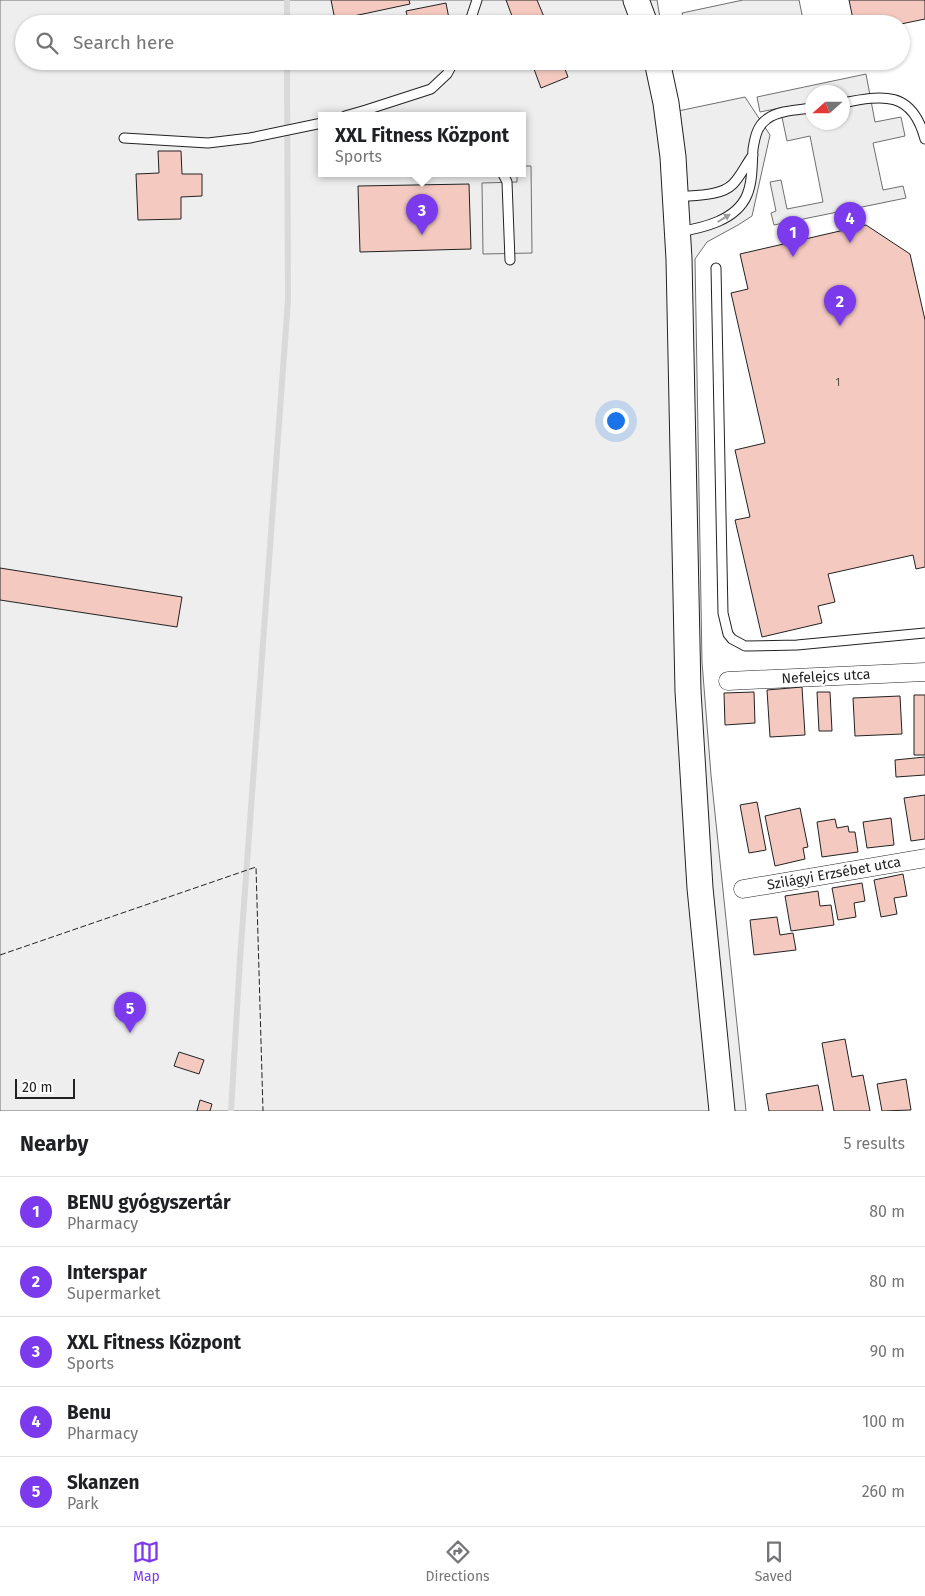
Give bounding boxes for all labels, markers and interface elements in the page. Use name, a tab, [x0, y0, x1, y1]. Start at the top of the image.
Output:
search box	[15, 15, 910, 70]
icon: search	[33, 29, 61, 57]
text: Search here	[73, 31, 174, 54]
north arrow	[805, 85, 850, 130]
popup	[318, 112, 526, 177]
text: XXL Fitness Központ	[335, 124, 509, 147]
text: Sports	[335, 147, 382, 166]
pin: 3	[406, 194, 438, 235]
pin: 4	[834, 202, 866, 243]
one-way arrow	[717, 213, 731, 222]
pin: 1	[777, 216, 809, 257]
pin: 2	[824, 285, 856, 326]
house number: 1	[836, 376, 840, 389]
your location	[603, 408, 629, 434]
street label: Nefelejcs utca	[781, 666, 871, 687]
street label: Szilágyi Erzsébet utca	[766, 853, 902, 894]
pin: 5	[114, 992, 146, 1033]
scale bar	[15, 1076, 75, 1099]
text: 20 m	[22, 1079, 52, 1096]
text: Nearby	[20, 1131, 88, 1157]
text: 5 results	[844, 1134, 905, 1153]
text: BENU gyógyszertár	[67, 1191, 231, 1214]
text: 1	[32, 1202, 40, 1221]
text: 80 m	[869, 1202, 905, 1221]
text: Pharmacy	[67, 1214, 138, 1233]
text: Interspar	[67, 1261, 147, 1284]
text: 2	[32, 1272, 40, 1291]
text: 80 m	[869, 1272, 905, 1291]
text: Supermarket	[67, 1284, 161, 1303]
text: XXL Fitness Központ	[67, 1331, 241, 1354]
text: 3	[32, 1342, 40, 1361]
text: 90 m	[870, 1342, 905, 1361]
text: Sports	[67, 1354, 114, 1373]
text: Benu	[67, 1401, 111, 1424]
text: 4	[31, 1412, 41, 1431]
text: 100 m	[862, 1412, 905, 1431]
text: Pharmacy	[67, 1424, 138, 1443]
text: Skanzen	[67, 1471, 139, 1494]
text: 5	[32, 1482, 40, 1501]
text: 260 m	[862, 1482, 905, 1501]
text: Park	[67, 1494, 99, 1513]
tab: Map	[132, 1538, 160, 1585]
tab: Directions	[425, 1538, 490, 1585]
tab: Saved	[755, 1538, 793, 1585]

